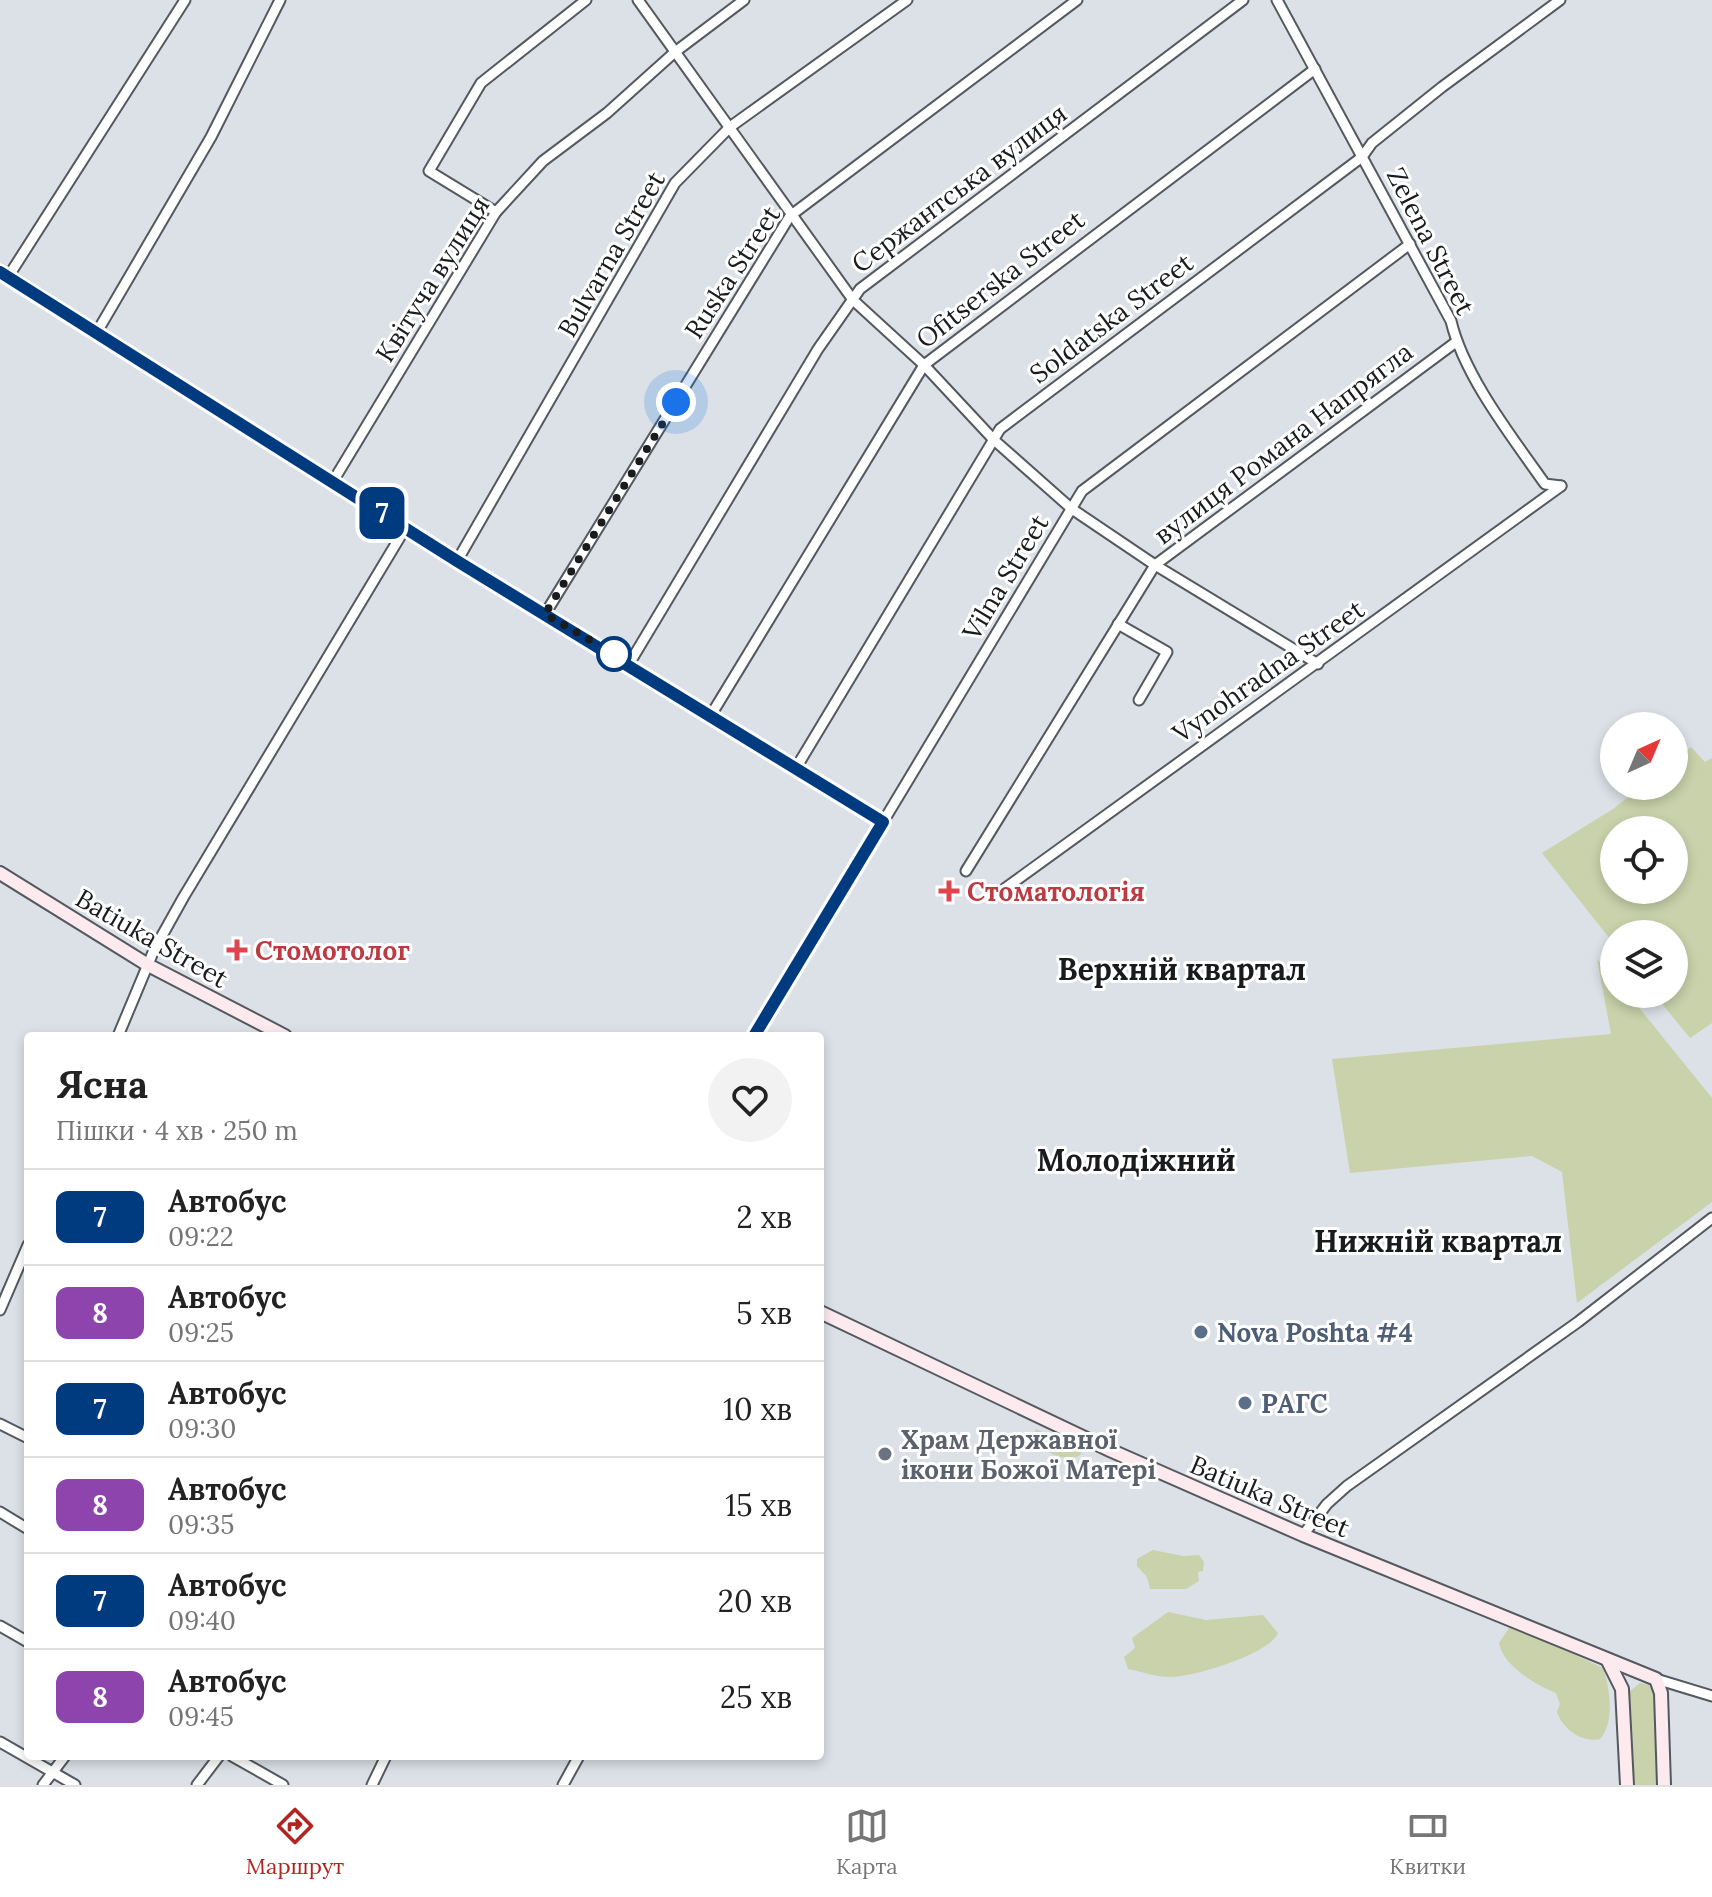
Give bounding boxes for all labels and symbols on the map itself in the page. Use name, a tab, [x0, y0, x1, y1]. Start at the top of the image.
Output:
street label: Сержантська вулиця	[845, 96, 1073, 280]
street label: Zelena Street	[1380, 162, 1482, 320]
street label: Bulvarna Street	[550, 165, 672, 343]
street label: Квітуча вулиця	[368, 190, 496, 368]
street label: Ruska Street	[677, 199, 787, 345]
street label: Ofitserska Street	[909, 203, 1091, 355]
street label: Soldatska Street	[1023, 246, 1199, 390]
street label: вулиця Романа Напрягла	[1147, 335, 1419, 551]
your location	[656, 382, 696, 422]
line badge: 7	[356, 487, 408, 539]
street label: Vilna Street	[954, 508, 1055, 647]
street label: Vynohradna Street	[1165, 592, 1370, 750]
unlabelled marker	[597, 637, 631, 671]
north arrow	[1600, 712, 1688, 800]
place label: Стоматологія	[967, 875, 1145, 908]
marker: Стоматологія	[938, 880, 960, 902]
street label: Batiuka Street	[70, 881, 234, 995]
place label: Стомотолог	[255, 934, 410, 967]
marker: Стомотолог	[226, 939, 248, 961]
district label: Верхній квартал	[1058, 950, 1306, 988]
district label: Молодіжний	[1036, 1141, 1236, 1179]
district label: Нижній квартал	[1314, 1222, 1562, 1260]
place label: Nova Poshta #4	[1217, 1316, 1413, 1349]
marker: Nova Poshta #4	[1192, 1323, 1210, 1341]
place label: РАГС	[1261, 1387, 1328, 1420]
marker: РАГС	[1236, 1394, 1254, 1412]
place label: Храм Державної ікони Божої Матері	[901, 1423, 1156, 1486]
marker: Храм Державної ікони Божої Матері	[876, 1445, 894, 1463]
street label: Batiuka Street	[1185, 1448, 1355, 1544]

